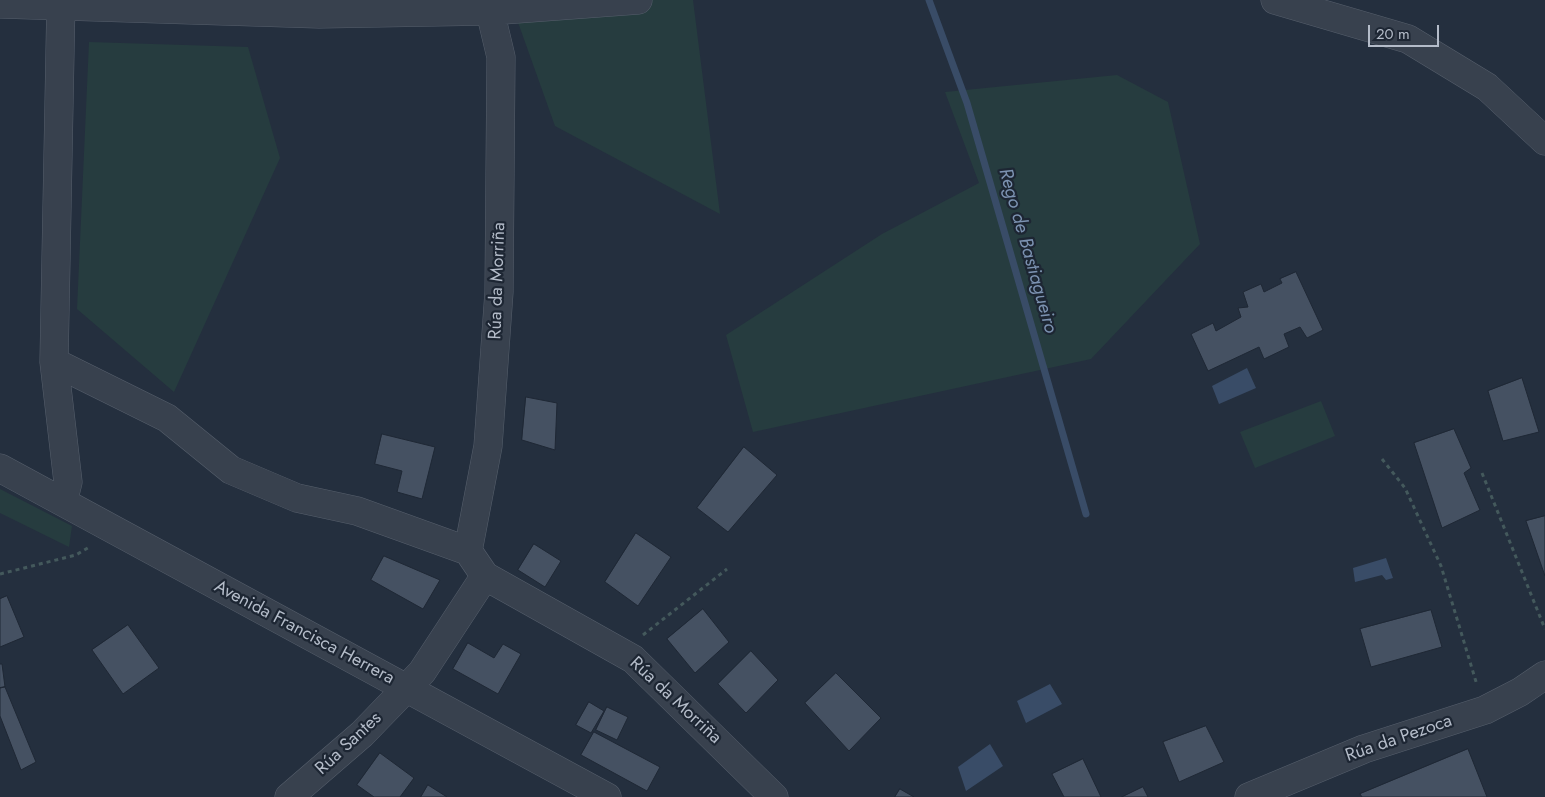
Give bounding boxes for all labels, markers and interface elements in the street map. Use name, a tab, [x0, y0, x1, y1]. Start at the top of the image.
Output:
scale bar	[1370, 15, 1441, 47]
text: 20 m	[1376, 23, 1410, 45]
water label: Rego de Bastiagueiro	[993, 166, 1061, 336]
street label: Rúa da Morriña	[485, 222, 511, 340]
street label: Avenida Francisca Herrera	[210, 576, 398, 690]
street label: Rúa da Morriña	[625, 653, 725, 749]
street label: Rúa Santes	[312, 708, 386, 780]
street label: Rúa da Pezoca	[1343, 711, 1455, 767]

